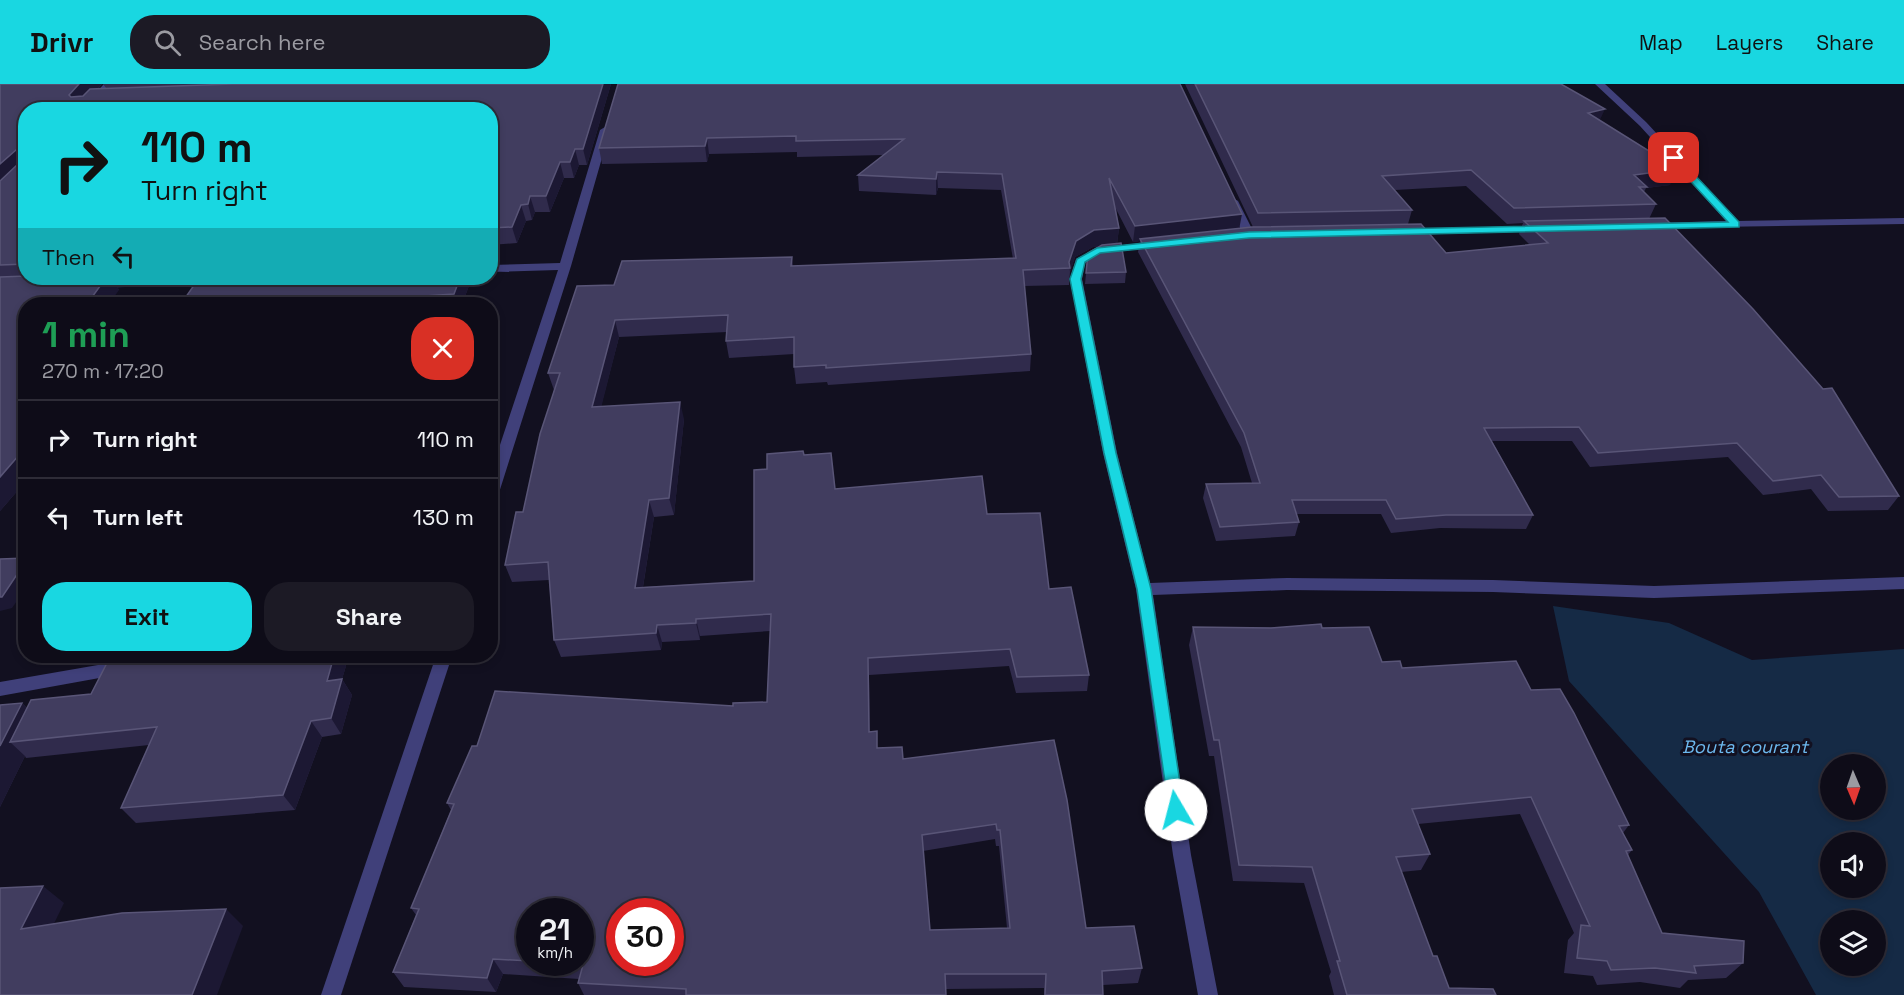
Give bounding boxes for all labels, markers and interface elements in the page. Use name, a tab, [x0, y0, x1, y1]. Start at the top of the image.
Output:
search box	[130, 15, 550, 69]
text: Drivr	[30, 24, 94, 60]
icon: search	[151, 26, 184, 59]
text: Search here	[199, 28, 325, 56]
text: Map	[1639, 29, 1683, 56]
text: Layers	[1716, 29, 1783, 56]
text: Share	[1816, 29, 1874, 56]
text: 110 m	[141, 121, 253, 174]
icon: right	[42, 126, 120, 204]
pin	[1648, 132, 1699, 183]
icon: arrive	[1657, 141, 1690, 174]
text: Turn right	[141, 173, 268, 208]
icon: left	[107, 240, 140, 273]
text: Then	[42, 243, 95, 271]
text: 1 min	[42, 312, 130, 358]
button: close	[411, 317, 474, 380]
text: 270 m · 17:20	[42, 358, 164, 384]
icon: right	[42, 423, 75, 456]
text: Turn right	[93, 425, 198, 453]
text: 110 m	[417, 425, 474, 453]
icon: left	[42, 501, 75, 534]
text: Turn left	[93, 503, 183, 531]
text: 130 m	[413, 503, 474, 531]
button: Exit	[42, 582, 252, 651]
button: Share	[264, 582, 474, 651]
water label: Bouta courant	[1682, 735, 1810, 758]
north arrow	[1820, 754, 1886, 820]
map controls	[1820, 754, 1886, 976]
position arrow	[1144, 778, 1208, 842]
button: sound	[1820, 832, 1886, 898]
speed limit sign: 30	[606, 898, 684, 976]
text: 21	[539, 910, 571, 949]
button: layers	[1820, 910, 1886, 976]
text: km/h	[537, 943, 573, 962]

